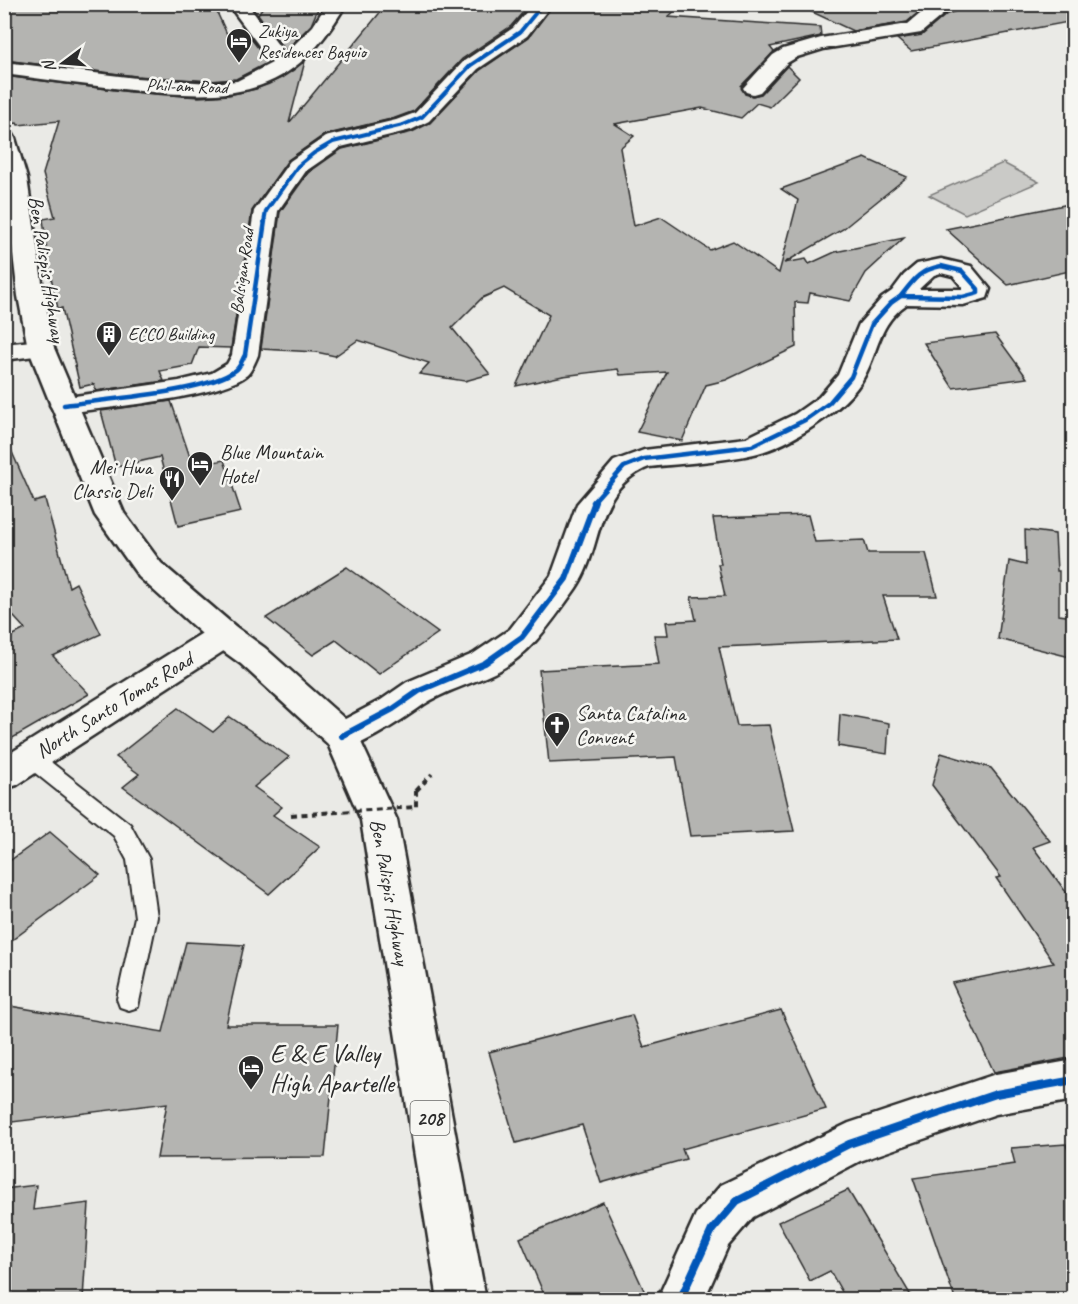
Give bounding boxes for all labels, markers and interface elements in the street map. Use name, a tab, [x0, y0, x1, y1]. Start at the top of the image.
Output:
place label: Zukiya Residences Baguio	[258, 20, 368, 63]
hotel icon: Zukiya Residences Baguio	[224, 26, 254, 64]
north arrow	[33, 33, 93, 93]
text: N	[38, 56, 61, 74]
street label: Phil-am Road	[146, 74, 231, 99]
street label: Ben Palispis Highway	[23, 194, 72, 346]
street label: Balsigan Road	[225, 224, 259, 315]
building icon: ECCO Building	[94, 319, 124, 357]
place label: ECCO Building	[128, 323, 216, 345]
place label: Blue Mountain Hotel	[220, 439, 324, 489]
hotel icon: Blue Mountain Hotel	[185, 449, 215, 487]
place label: Mei Hwa Classic Deli	[72, 454, 155, 504]
restaurant icon: Mei Hwa Classic Deli	[157, 464, 187, 502]
street label: North Santo Tomas Road	[31, 644, 201, 764]
place label: Santa Catalina Convent	[576, 700, 688, 750]
church icon: Santa Catalina Convent	[542, 710, 572, 748]
street label: Ben Palispis Highway	[364, 817, 416, 969]
place label: E & E Valley High Apartelle	[270, 1037, 397, 1100]
hotel icon: E & E Valley High Apartelle	[236, 1053, 266, 1091]
road number: 208	[410, 1101, 450, 1135]

